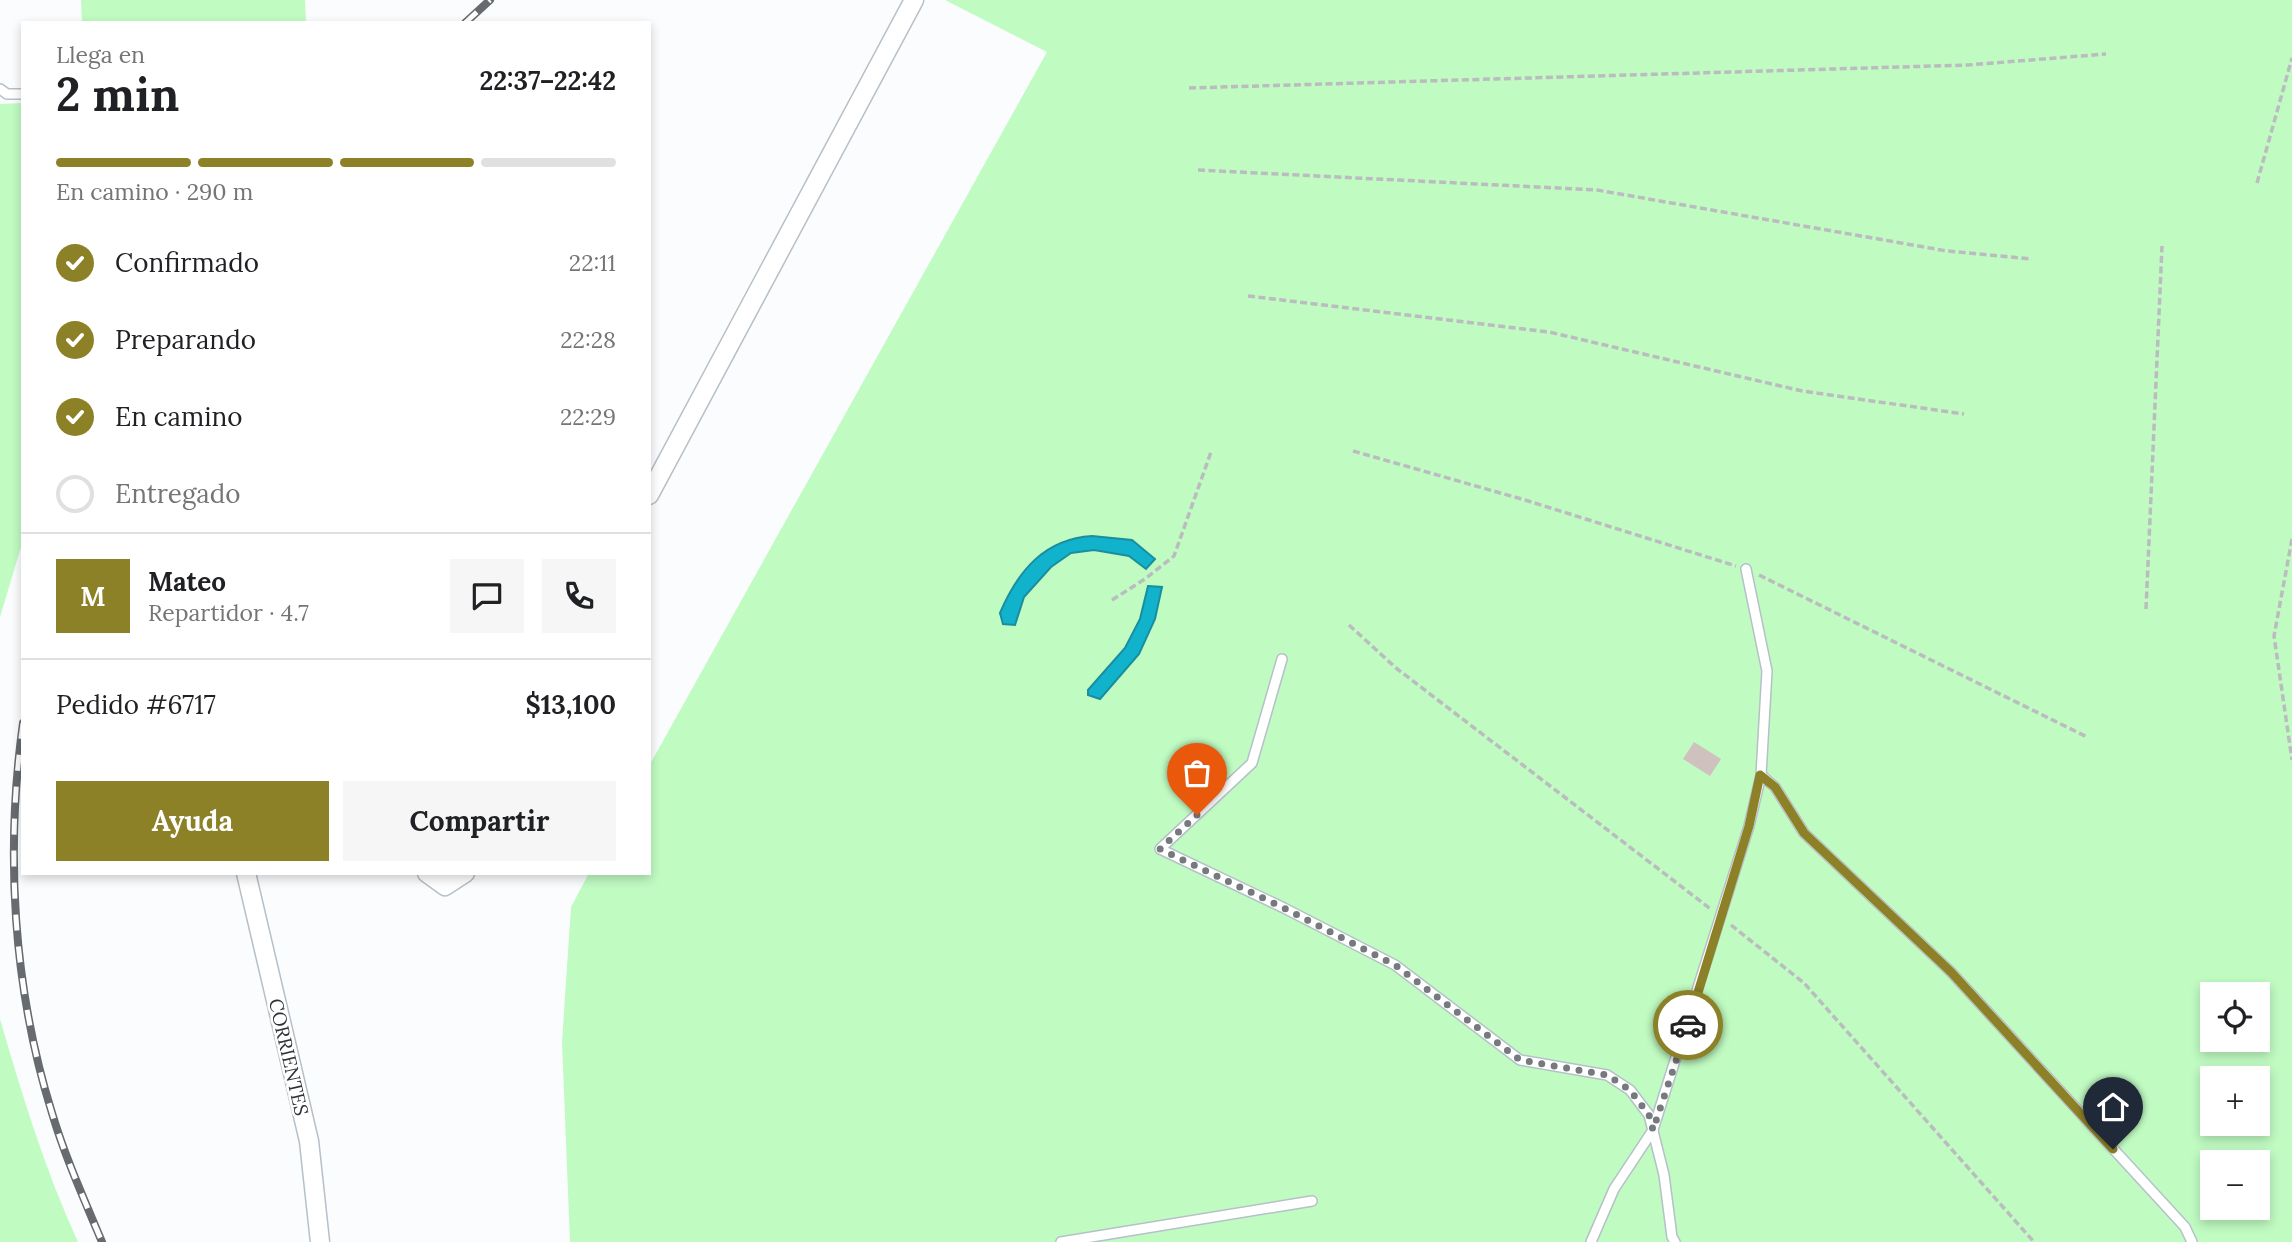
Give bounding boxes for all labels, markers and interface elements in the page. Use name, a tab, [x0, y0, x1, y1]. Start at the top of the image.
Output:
text: Llega en	[56, 40, 145, 69]
text: 22:37–22:42	[479, 64, 616, 97]
text: 2 min	[56, 65, 179, 124]
text: En camino · 290 m	[56, 177, 253, 206]
icon: check	[56, 244, 94, 282]
text: Confirmado	[115, 246, 259, 279]
text: 22:11	[569, 248, 616, 277]
icon: check	[56, 321, 94, 359]
text: Preparando	[115, 323, 256, 356]
text: 22:28	[560, 325, 616, 354]
icon: check	[56, 398, 94, 436]
text: En camino	[115, 400, 243, 433]
text: 22:29	[560, 402, 616, 431]
text: Entregado	[115, 477, 241, 510]
button: chat	[450, 559, 524, 633]
button: phone	[542, 559, 616, 633]
text: Mateo	[148, 565, 226, 598]
text: M	[80, 580, 106, 613]
text: Repartidor · 4.7	[148, 598, 309, 627]
text: Pedido #6717	[56, 688, 216, 721]
text: $13,100	[525, 688, 616, 721]
pin	[1167, 743, 1227, 815]
icon: bag	[1178, 754, 1216, 792]
button: Ayuda	[56, 781, 329, 861]
button: Compartir	[343, 781, 616, 861]
map controls	[2200, 982, 2270, 1220]
button: locate	[2200, 982, 2270, 1052]
courier	[1653, 990, 1723, 1060]
street label: CORRIENTES	[264, 996, 314, 1118]
icon: car	[1669, 1006, 1707, 1044]
button: +	[2200, 1066, 2270, 1136]
pin	[2083, 1077, 2143, 1149]
icon: home	[2094, 1088, 2132, 1126]
button: −	[2200, 1150, 2270, 1220]

